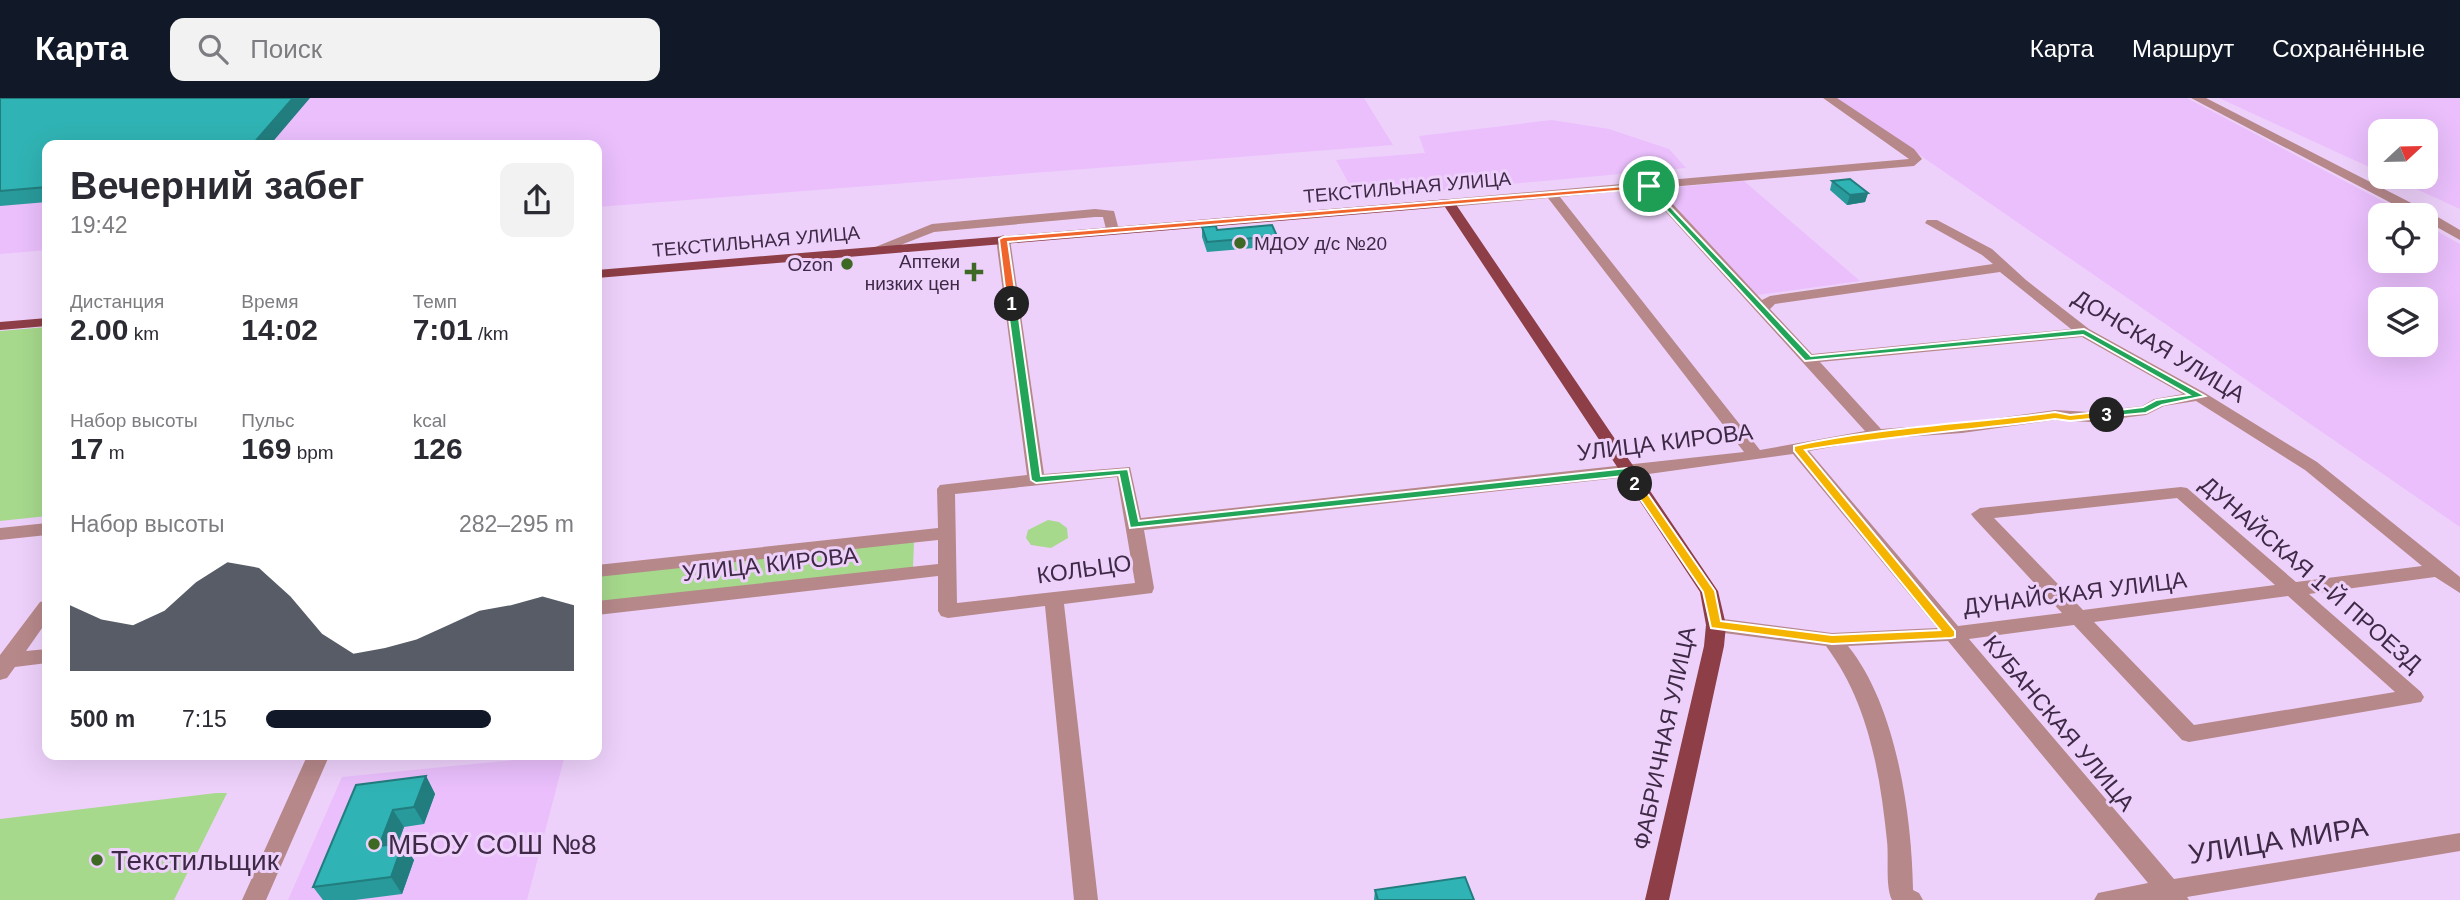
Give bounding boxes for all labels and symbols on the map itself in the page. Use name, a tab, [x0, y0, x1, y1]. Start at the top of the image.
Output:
north arrow	[2368, 119, 2438, 189]
pin	[1619, 156, 1679, 216]
street label: ТЕКСТИЛЬНАЯ УЛИЦА	[1302, 168, 1512, 207]
street label: ТЕКСТИЛЬНАЯ УЛИЦА	[651, 222, 861, 261]
place label: МДОУ д/с №20	[1254, 233, 1387, 254]
marker: МДОУ д/с №20	[1232, 235, 1248, 251]
place label: Аптеки низких цен	[865, 251, 960, 294]
place label: Ozon	[788, 254, 833, 275]
marker: Ozon	[839, 256, 855, 272]
marker: Аптеки низких цен	[966, 264, 982, 280]
street label: ДОНСКАЯ УЛИЦА	[2068, 284, 2250, 408]
pin: 1	[995, 286, 1030, 322]
pin: 3	[2090, 398, 2124, 432]
street label: УЛИЦА КИРОВА	[1576, 418, 1755, 466]
pin: 2	[1618, 466, 1652, 502]
street label: ДУНАЙСКАЯ 1-Й ПРОЕЗД	[2195, 470, 2428, 677]
street label: УЛИЦА КИРОВА	[681, 542, 860, 586]
street label: КОЛЬЦО	[1035, 549, 1133, 589]
street label: ДУНАЙСКАЯ УЛИЦА	[1962, 565, 2189, 620]
street label: ФАБРИЧНАЯ УЛИЦА	[1628, 623, 1700, 852]
street label: КУБАНСКАЯ УЛИЦА	[1978, 630, 2140, 817]
street label: УЛИЦА МИРА	[2186, 811, 2370, 870]
place label: МБОУ СОШ №8	[388, 829, 597, 860]
marker: МБОУ СОШ №8	[366, 836, 382, 852]
place label: Текстильщик	[111, 845, 280, 876]
marker: Текстильщик	[89, 852, 105, 868]

